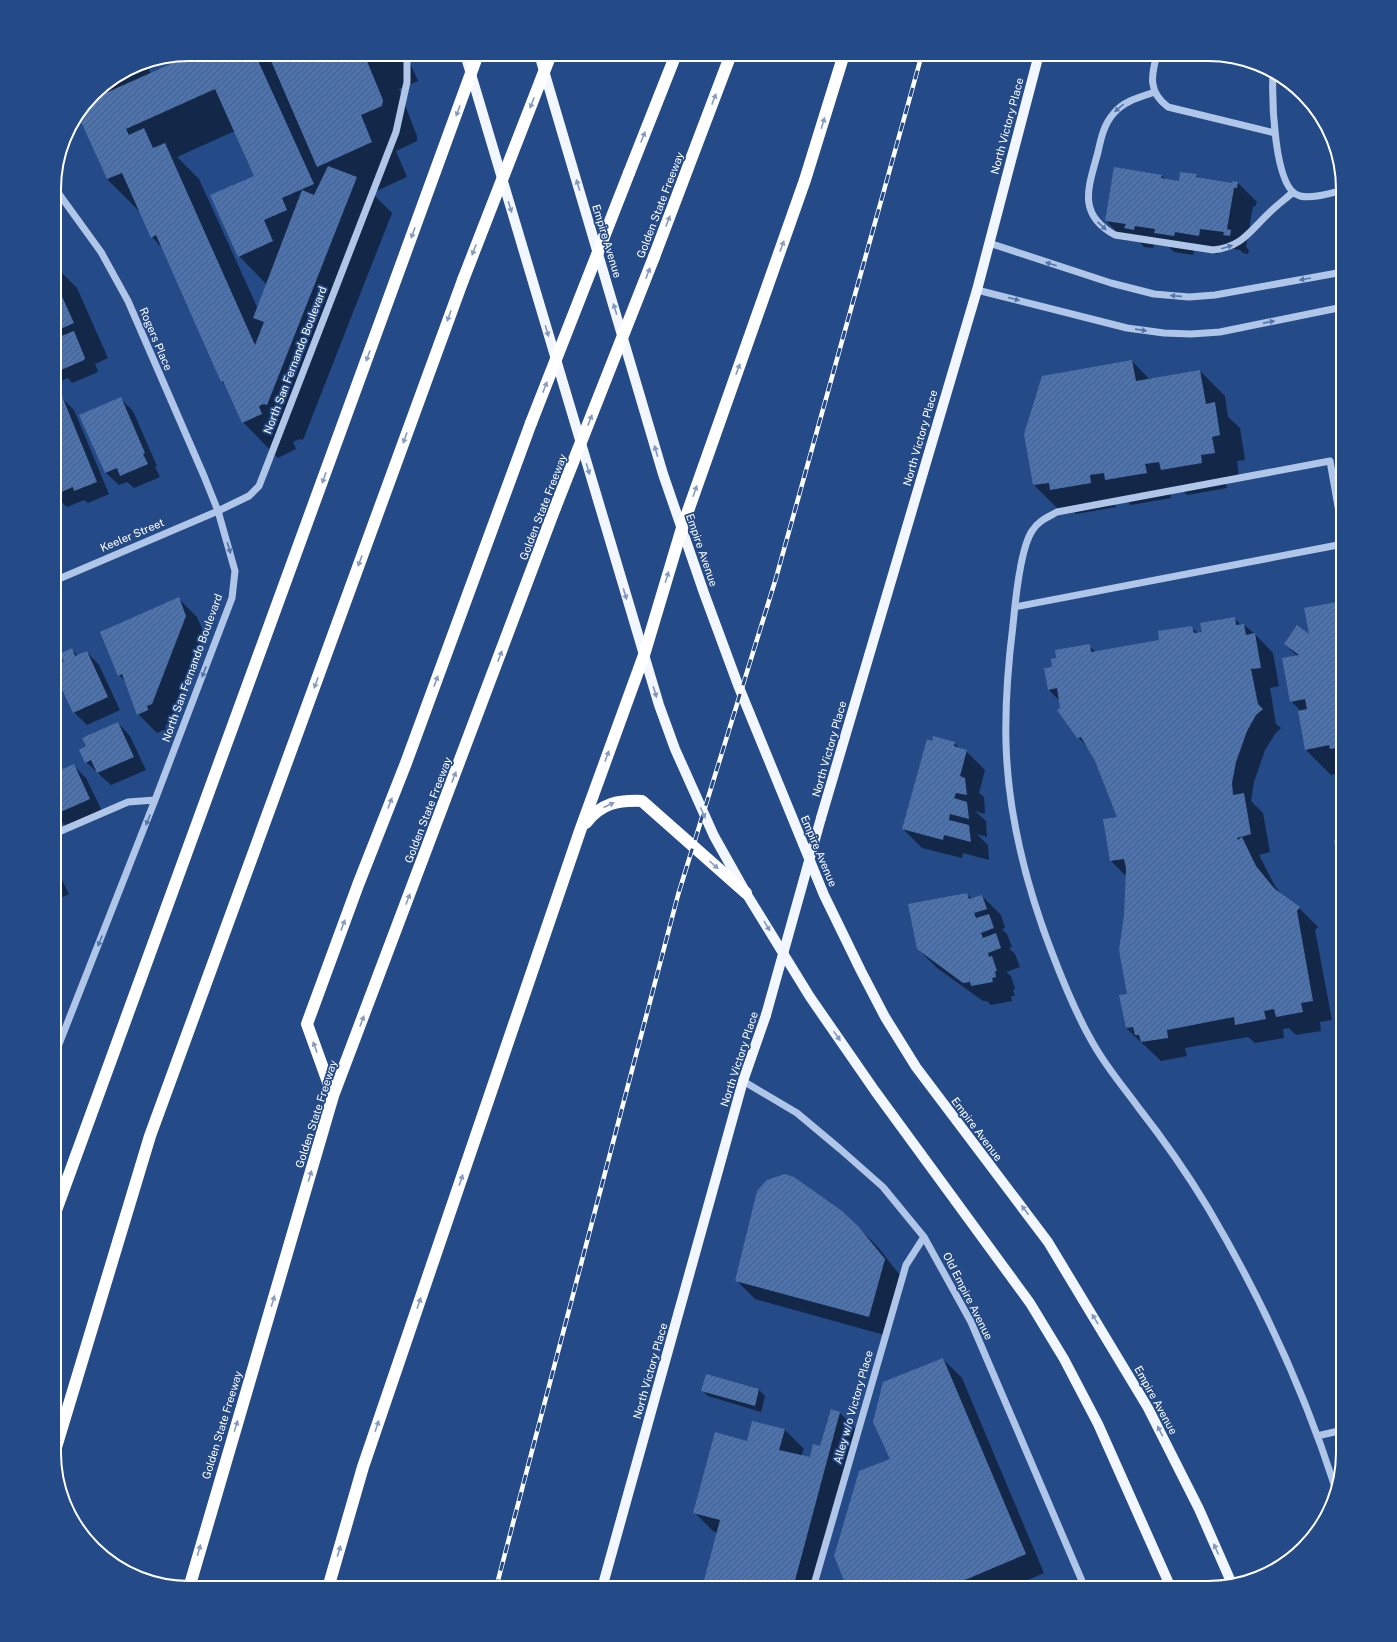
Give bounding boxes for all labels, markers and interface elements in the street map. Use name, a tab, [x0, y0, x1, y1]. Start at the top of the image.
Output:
street label: North Victory Place	[988, 76, 1026, 176]
one-way arrow	[711, 93, 717, 105]
one-way arrow	[529, 98, 535, 109]
one-way arrow	[1114, 103, 1125, 112]
one-way arrow	[454, 106, 460, 118]
one-way arrow	[820, 117, 826, 129]
one-way arrow	[640, 131, 646, 142]
street label: Golden State Freeway	[634, 150, 686, 260]
one-way arrow	[575, 178, 581, 190]
one-way arrow	[507, 201, 513, 213]
street label: Empire Avenue	[590, 203, 624, 279]
one-way arrow	[665, 214, 671, 226]
one-way arrow	[1097, 221, 1107, 231]
one-way arrow	[410, 228, 416, 240]
one-way arrow	[779, 240, 785, 252]
one-way arrow	[1221, 244, 1233, 250]
one-way arrow	[471, 245, 477, 257]
one-way arrow	[1044, 261, 1056, 267]
one-way arrow	[645, 266, 651, 278]
one-way arrow	[1299, 276, 1311, 282]
street label: North San Fernando Boulevard	[261, 285, 329, 435]
one-way arrow	[1170, 292, 1182, 299]
one-way arrow	[1008, 297, 1021, 303]
one-way arrow	[612, 303, 618, 315]
street label: Rogers Place	[137, 306, 175, 372]
one-way arrow	[446, 311, 452, 323]
one-way arrow	[1263, 318, 1276, 324]
one-way arrow	[544, 326, 550, 338]
one-way arrow	[1135, 327, 1147, 333]
one-way arrow	[365, 350, 371, 362]
one-way arrow	[735, 363, 741, 375]
one-way arrow	[543, 380, 549, 392]
street label: North Victory Place	[901, 389, 939, 487]
one-way arrow	[588, 413, 594, 425]
one-way arrow	[401, 433, 407, 445]
one-way arrow	[653, 445, 659, 457]
street label: Golden State Freeway	[517, 452, 569, 562]
one-way arrow	[585, 464, 591, 476]
one-way arrow	[320, 472, 326, 484]
one-way arrow	[692, 485, 698, 497]
street label: Empire Avenue	[684, 512, 720, 588]
street label: Keeler Street	[98, 516, 166, 554]
one-way arrow	[226, 543, 232, 555]
one-way arrow	[357, 555, 363, 567]
one-way arrow	[664, 571, 670, 583]
one-way arrow	[622, 588, 628, 600]
street label: North San Fernando Boulevard	[160, 592, 224, 744]
one-way arrow	[497, 649, 503, 661]
one-way arrow	[200, 667, 206, 679]
one-way arrow	[433, 675, 439, 687]
one-way arrow	[312, 677, 318, 689]
one-way arrow	[652, 687, 658, 699]
street label: North Victory Place	[810, 700, 848, 798]
one-way arrow	[605, 750, 611, 762]
street label: Golden State Freeway	[402, 755, 454, 865]
one-way arrow	[451, 771, 457, 783]
one-way arrow	[387, 797, 393, 809]
one-way arrow	[603, 802, 614, 808]
one-way arrow	[700, 807, 706, 819]
one-way arrow	[144, 814, 150, 826]
street label: Empire Avenue	[799, 814, 839, 888]
one-way arrow	[708, 860, 719, 869]
one-way arrow	[405, 893, 411, 905]
one-way arrow	[341, 918, 347, 930]
one-way arrow	[763, 921, 771, 931]
one-way arrow	[96, 935, 102, 947]
street label: North Victory Place	[718, 1010, 760, 1108]
one-way arrow	[360, 1014, 366, 1026]
one-way arrow	[833, 1030, 841, 1041]
one-way arrow	[312, 1040, 318, 1052]
street label: Golden State Freeway	[293, 1058, 339, 1169]
street label: Empire Avenue	[949, 1095, 1005, 1163]
one-way arrow	[307, 1170, 313, 1182]
one-way arrow	[458, 1174, 464, 1186]
one-way arrow	[1020, 1204, 1029, 1215]
street label: Old Empire Avenue	[941, 1250, 995, 1342]
one-way arrow	[270, 1295, 276, 1307]
one-way arrow	[416, 1297, 422, 1309]
one-way arrow	[1091, 1313, 1098, 1325]
street label: North Victory Place	[631, 1322, 669, 1420]
street label: Alley w/o Victory Place	[831, 1349, 875, 1465]
street label: Empire Avenue	[1132, 1364, 1180, 1436]
street label: Golden State Freeway	[200, 1369, 244, 1481]
one-way arrow	[233, 1419, 239, 1431]
one-way arrow	[374, 1420, 380, 1432]
one-way arrow	[1157, 1426, 1163, 1437]
one-way arrow	[1213, 1543, 1219, 1554]
one-way arrow	[196, 1544, 202, 1556]
one-way arrow	[336, 1544, 342, 1556]

